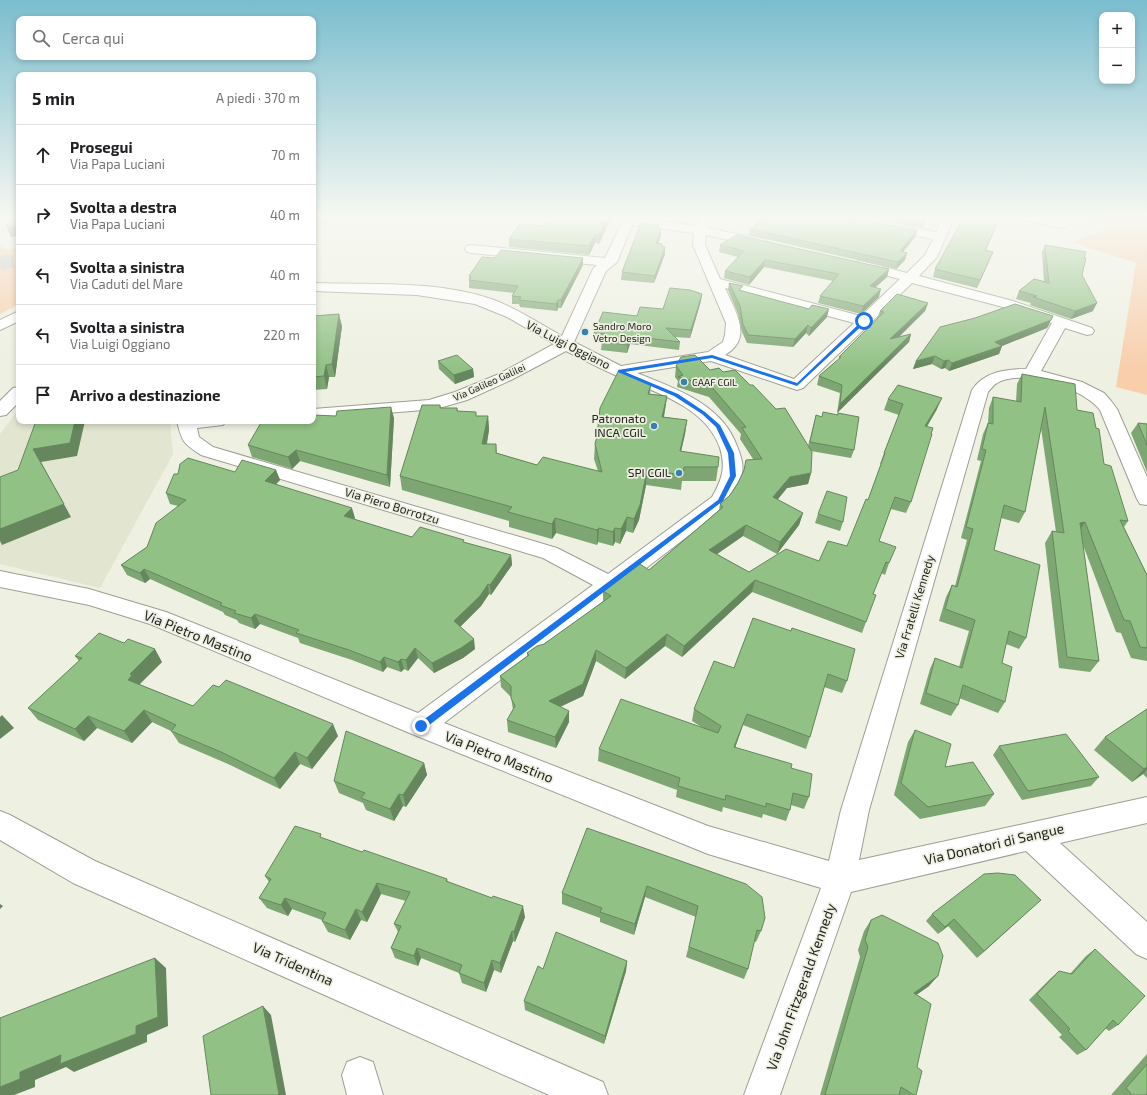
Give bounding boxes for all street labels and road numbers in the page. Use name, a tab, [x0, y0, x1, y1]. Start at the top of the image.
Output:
street label: Via Luigi Oggiano	[524, 317, 613, 371]
street label: Via Galileo Galilei	[451, 361, 527, 403]
street label: Via Piero Borrotzu	[343, 484, 441, 526]
street label: Via Fratelli Kennedy	[892, 552, 937, 660]
street label: Via Pietro Mastino	[141, 606, 255, 665]
street label: Via Pietro Mastino	[442, 727, 556, 786]
street label: Via Donatori di Sangue	[922, 819, 1065, 868]
street label: Via John Fitzgerald Kennedy	[762, 900, 839, 1073]
street label: Via Tridentina	[250, 938, 336, 989]

